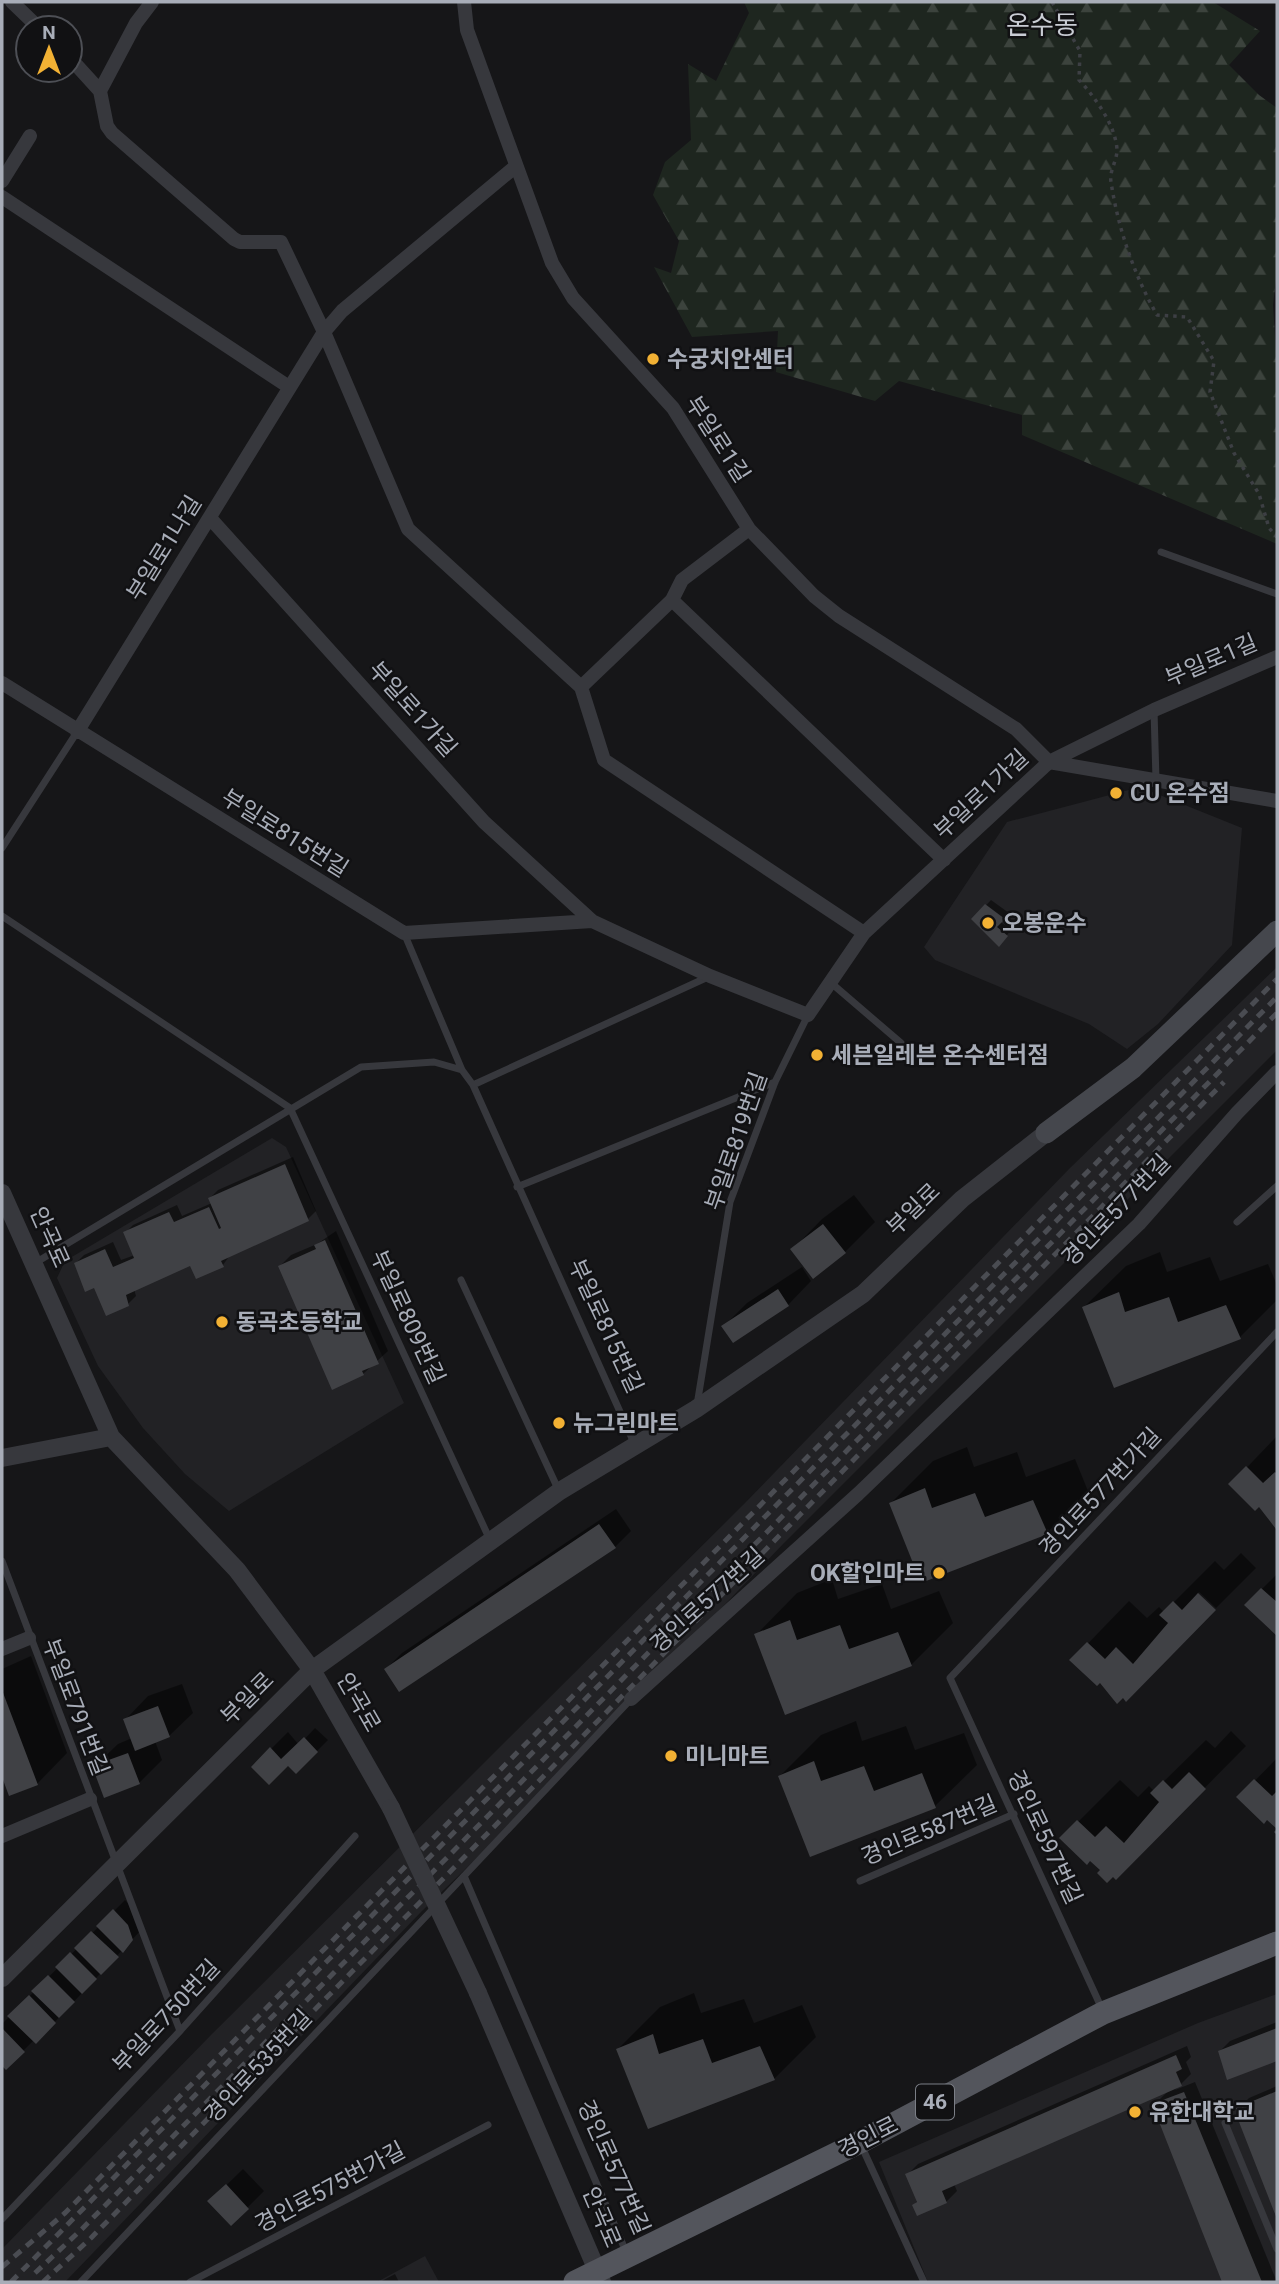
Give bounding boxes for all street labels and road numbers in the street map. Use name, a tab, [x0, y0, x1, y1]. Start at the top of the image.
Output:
street label: 부일로1길	[680, 391, 755, 488]
street label: 부일로1나길	[122, 491, 207, 606]
street label: 부일로1길	[1161, 629, 1261, 692]
street label: 부일로1가길	[363, 656, 462, 762]
street label: 부일로1가길	[929, 744, 1034, 845]
street label: 부일로815번길	[216, 784, 353, 883]
street label: 부일로819번길	[700, 1068, 773, 1214]
street label: 경인로577번길	[1056, 1149, 1176, 1272]
street label: 부일로	[881, 1178, 946, 1241]
street label: 안곡로	[24, 1203, 75, 1272]
street label: 부일로809번길	[365, 1246, 450, 1388]
street label: 부일로815번길	[563, 1255, 648, 1397]
street label: 경인로577번가길	[1034, 1423, 1167, 1562]
street label: 경인로577번길	[645, 1542, 770, 1659]
street label: 부일로791번길	[37, 1635, 114, 1780]
street label: 부일로	[215, 1666, 279, 1730]
street label: 안곡로	[331, 1668, 386, 1736]
street label: 경인로597번길	[1002, 1766, 1087, 1908]
street label: 경인로587번길	[857, 1790, 1001, 1871]
street label: 부일로750번길	[107, 1954, 226, 2078]
street label: 경인로535번길	[199, 2004, 318, 2128]
road number: 46	[916, 2084, 954, 2120]
street label: 경인로577번길	[572, 2096, 655, 2239]
street label: 경인로	[834, 2111, 903, 2164]
street label: 경인로575번가길	[251, 2137, 410, 2238]
street label: 안곡로	[577, 2183, 626, 2252]

